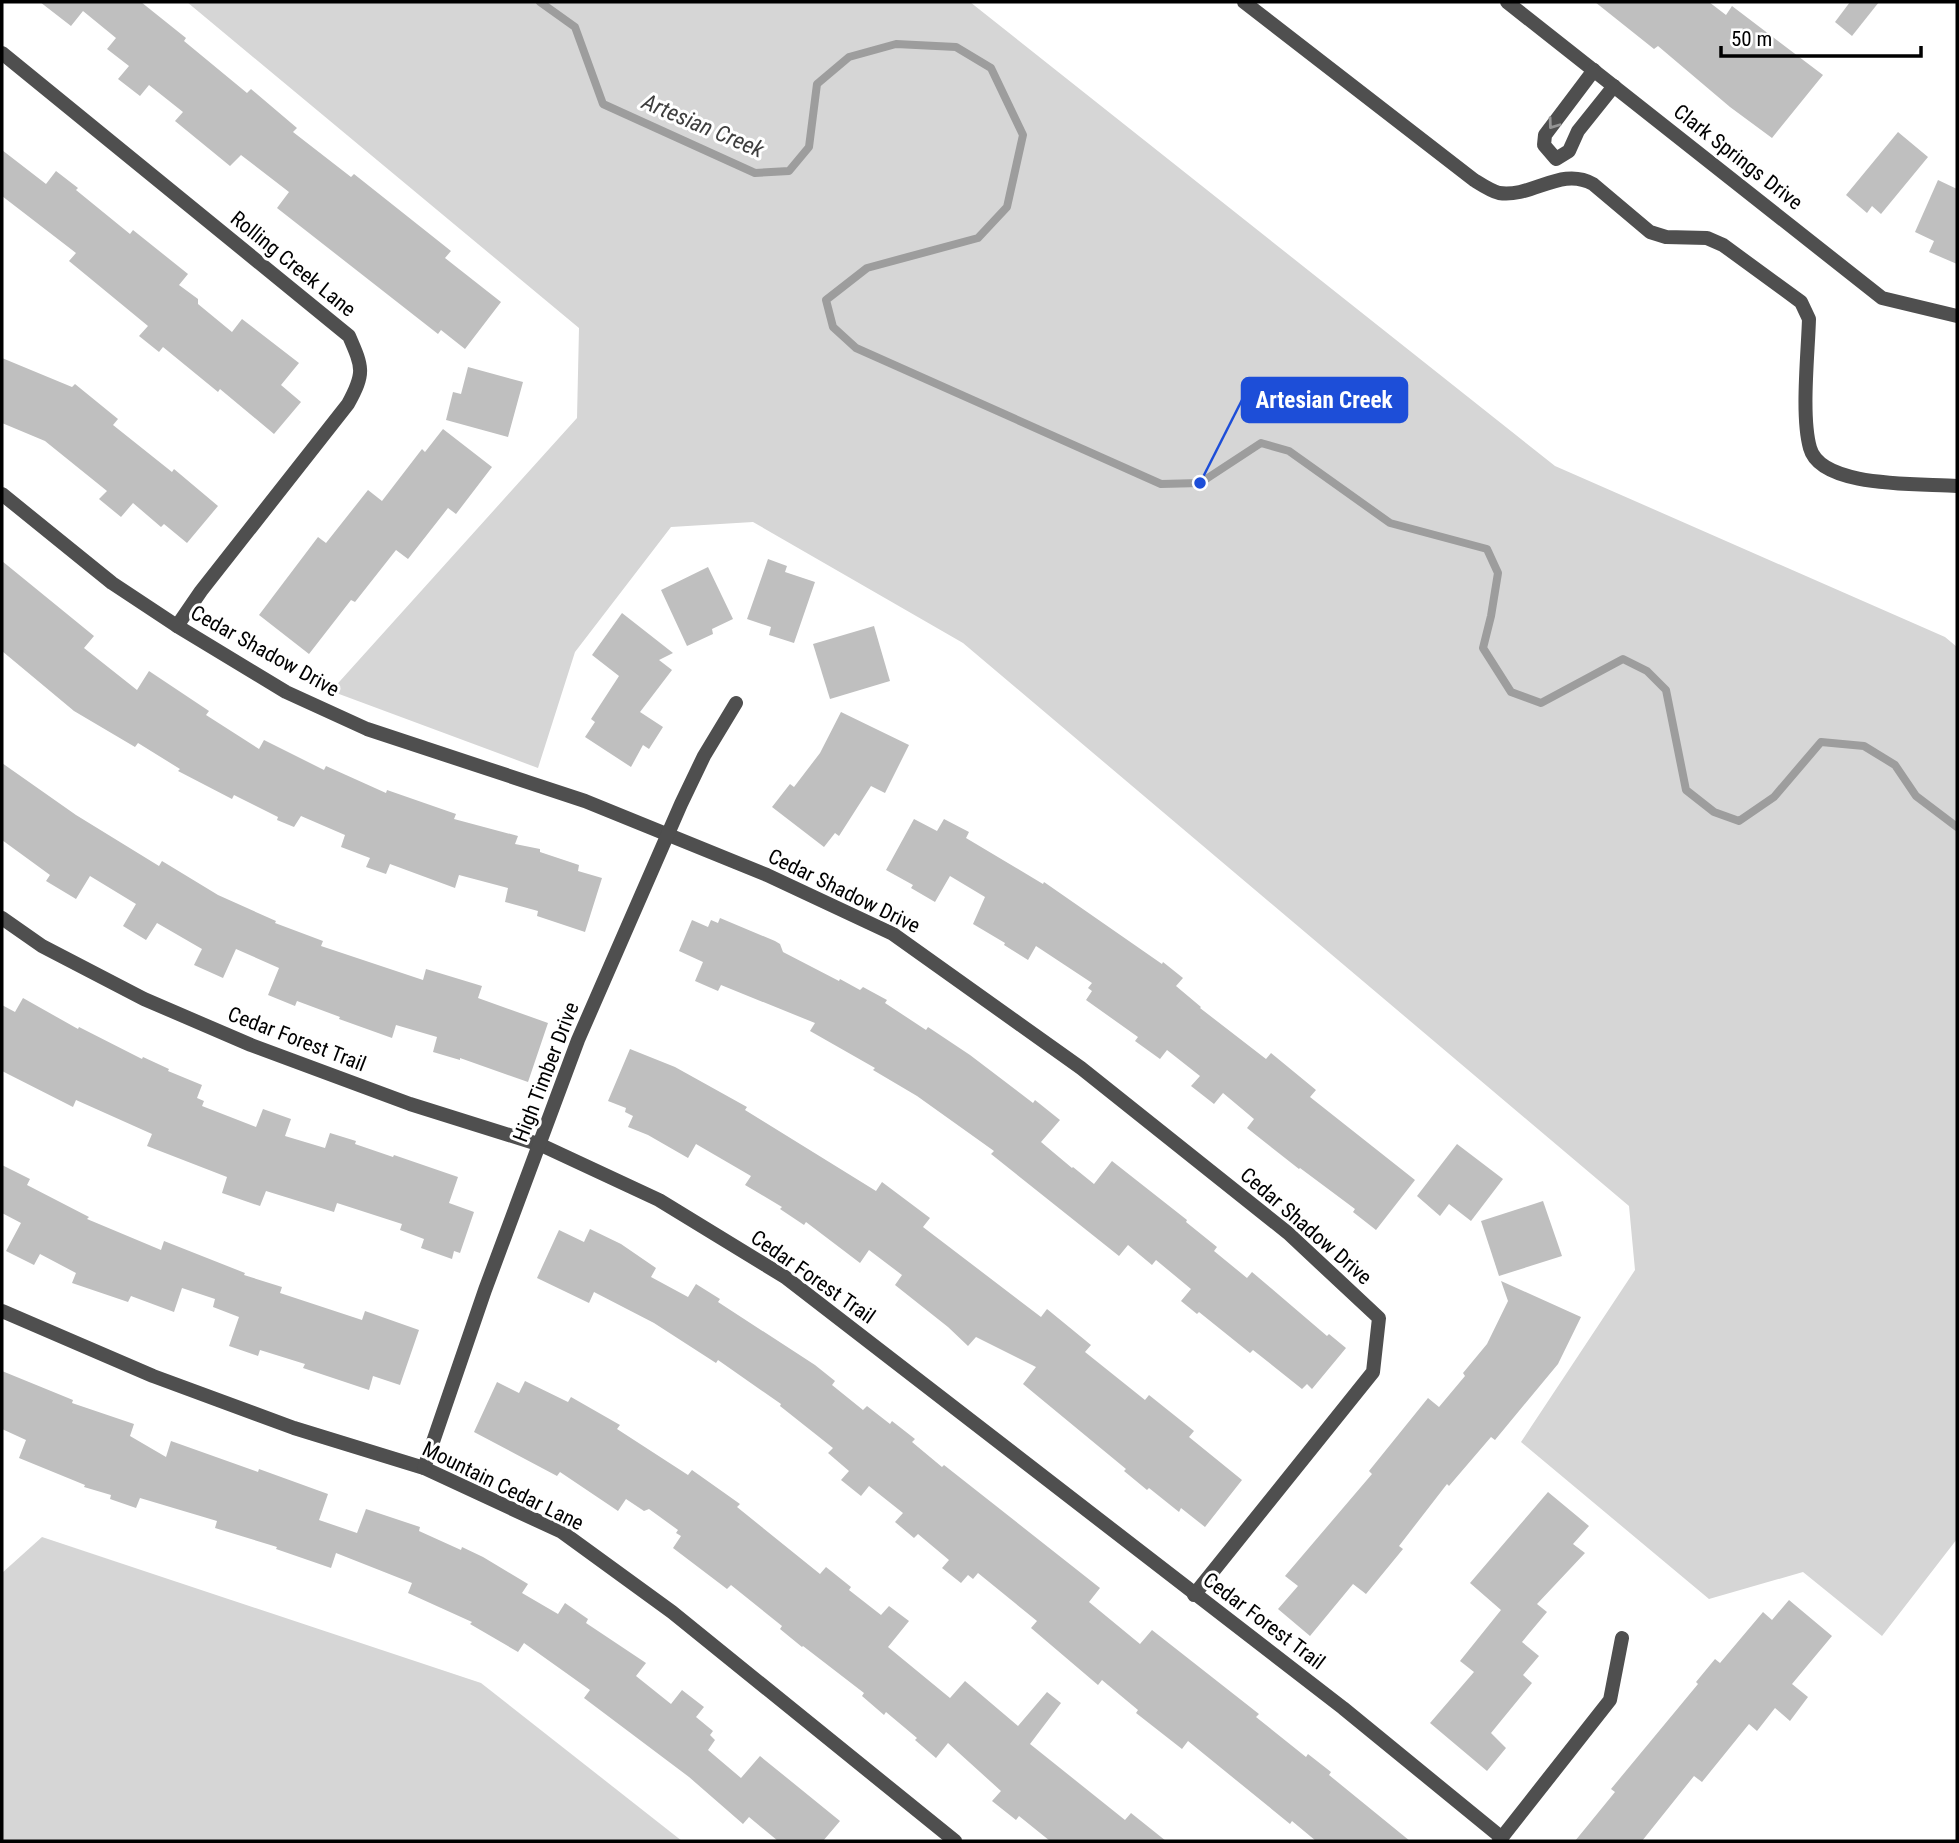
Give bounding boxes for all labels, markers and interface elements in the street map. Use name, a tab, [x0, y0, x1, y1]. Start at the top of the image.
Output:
scale bar	[1721, 14, 1920, 58]
text: 50 m	[1731, 27, 1772, 51]
water label: Artesian Creek	[637, 88, 769, 164]
street label: Clark Springs Drive	[1669, 99, 1807, 215]
one-way arrow	[1549, 116, 1561, 129]
street label: Rolling Creek Lane	[226, 206, 360, 322]
callout: Artesian Creek	[1242, 378, 1407, 422]
text: Artesian Creek	[1255, 387, 1394, 414]
street label: Cedar Shadow Drive	[187, 600, 343, 702]
street label: Cedar Shadow Drive	[764, 844, 924, 938]
street label: High Timber Drive	[508, 999, 584, 1145]
street label: Cedar Forest Trail	[225, 1002, 369, 1076]
street label: Cedar Shadow Drive	[1236, 1163, 1377, 1290]
street label: Cedar Forest Trail	[746, 1225, 880, 1329]
street label: Mountain Cedar Lane	[418, 1437, 588, 1535]
street label: Cedar Forest Trail	[1198, 1567, 1330, 1675]

